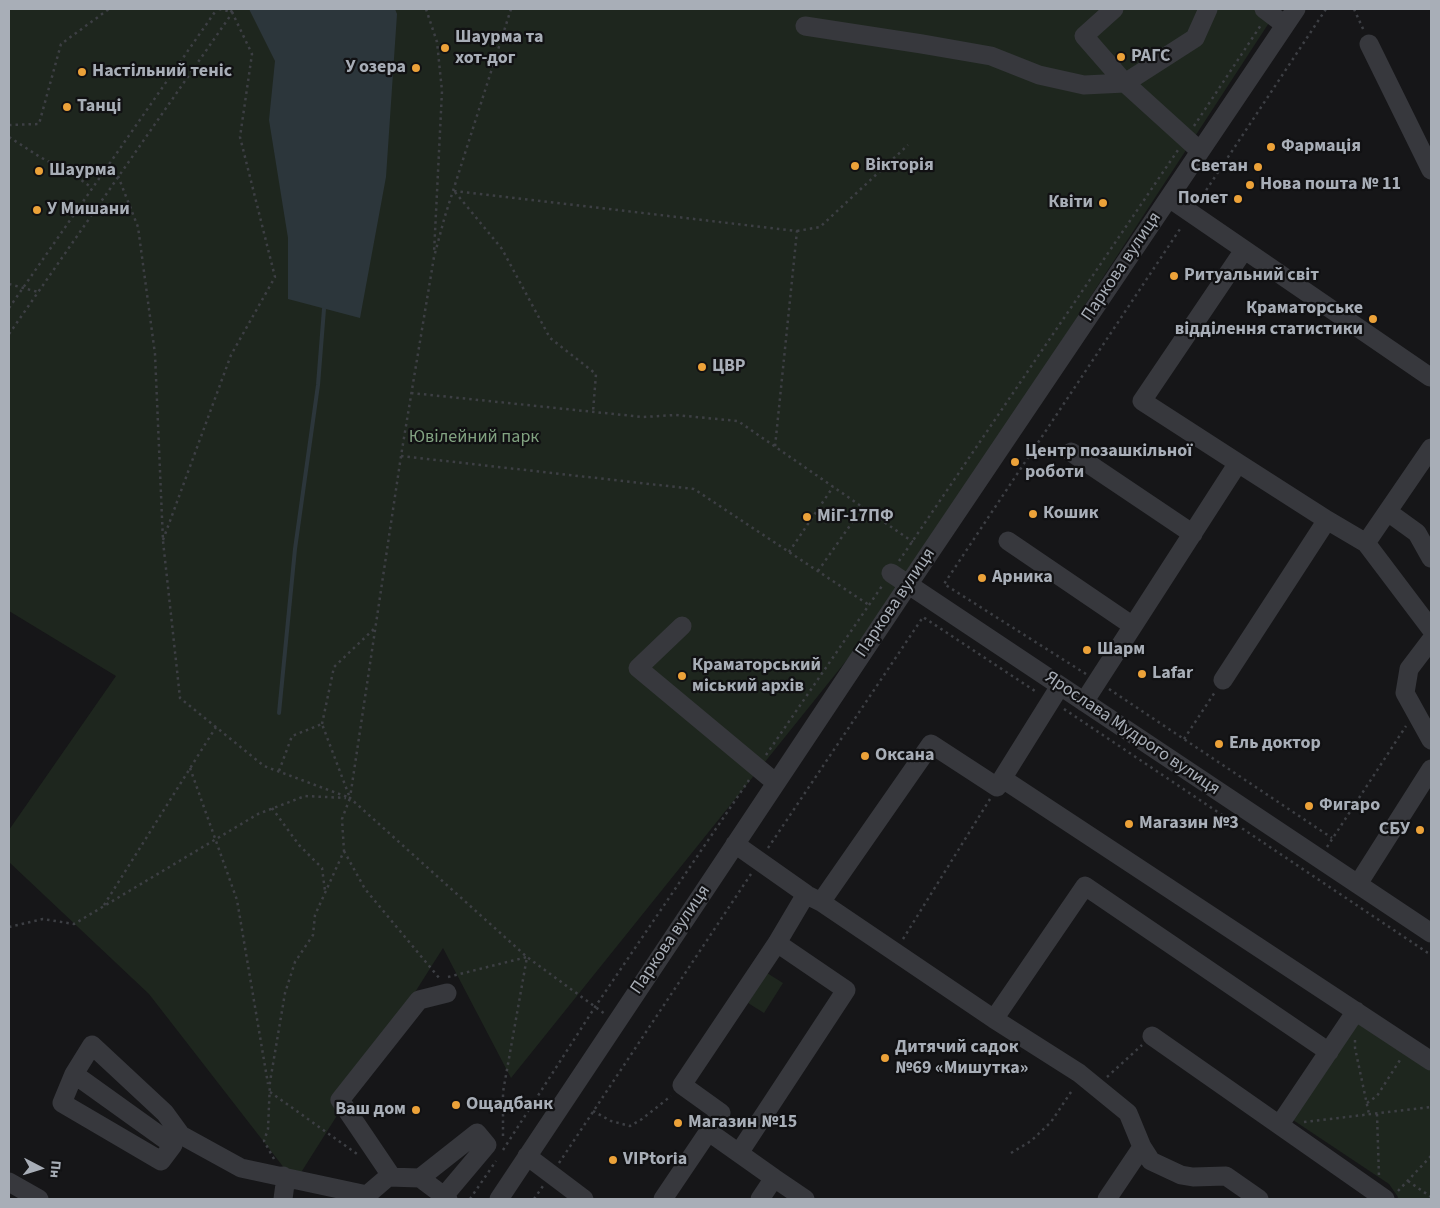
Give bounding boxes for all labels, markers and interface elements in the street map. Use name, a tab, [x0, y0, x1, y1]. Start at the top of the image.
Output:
place label: Шаурма та хот-дог	[455, 27, 544, 70]
marker: Шаурма та хот-дог	[439, 42, 451, 54]
place label: РАГС	[1131, 46, 1170, 68]
marker: РАГС	[1115, 51, 1127, 63]
place label: У озера	[345, 57, 406, 79]
place label: Настільний теніс	[92, 61, 232, 83]
marker: У озера	[410, 62, 422, 74]
marker: Настільний теніс	[76, 66, 88, 78]
place label: Танці	[77, 96, 122, 118]
marker: Танці	[61, 101, 73, 113]
place label: Фармація	[1281, 136, 1361, 158]
marker: Фармація	[1265, 141, 1277, 153]
place label: Вікторія	[865, 155, 934, 177]
place label: Светан	[1190, 156, 1248, 178]
place label: Шаурма	[49, 160, 116, 182]
marker: Вікторія	[849, 160, 861, 172]
marker: Светан	[1252, 161, 1264, 173]
marker: Шаурма	[33, 165, 45, 177]
place label: Нова пошта № 11	[1260, 174, 1401, 196]
marker: Нова пошта № 11	[1244, 179, 1256, 191]
place label: Полет	[1178, 188, 1228, 210]
place label: Квіти	[1048, 192, 1093, 214]
marker: Полет	[1232, 193, 1244, 205]
marker: Квіти	[1097, 197, 1109, 209]
place label: У Мишани	[47, 199, 130, 221]
marker: У Мишани	[31, 204, 43, 216]
street label: Паркова вулиця	[1077, 208, 1167, 326]
place label: Ритуальний світ	[1184, 265, 1319, 287]
marker: Ритуальний світ	[1168, 270, 1180, 282]
place label: Краматорське відділення статистики	[1175, 298, 1363, 340]
marker: Краматорське відділення статистики	[1367, 313, 1379, 325]
place label: ЦВР	[712, 356, 746, 378]
marker: ЦВР	[696, 361, 708, 373]
park label: Ювілейний парк	[409, 427, 539, 449]
place label: Центр позашкільної роботи	[1025, 441, 1192, 484]
marker: Центр позашкільної роботи	[1009, 456, 1021, 468]
place label: Кошик	[1043, 503, 1099, 525]
place label: МіГ-17ПФ	[817, 506, 894, 528]
marker: Кошик	[1027, 508, 1039, 520]
marker: МіГ-17ПФ	[801, 511, 813, 523]
street label: Паркова вулиця	[851, 544, 941, 662]
place label: Арника	[992, 567, 1053, 589]
marker: Арника	[976, 572, 988, 584]
place label: Шарм	[1097, 639, 1145, 661]
marker: Шарм	[1081, 644, 1093, 656]
place label: Краматорський міський архів	[692, 655, 821, 698]
place label: Lafar	[1152, 663, 1193, 685]
street label: Ярослава Мудрого вулиця	[1040, 667, 1224, 801]
marker: Lafar	[1136, 668, 1148, 680]
marker: Краматорський міський архів	[676, 670, 688, 682]
place label: Ель доктор	[1229, 733, 1321, 755]
marker: Ель доктор	[1213, 738, 1225, 750]
place label: Оксана	[875, 745, 934, 767]
marker: Оксана	[859, 750, 871, 762]
place label: Фигаро	[1319, 795, 1380, 817]
marker: Фигаро	[1303, 800, 1315, 812]
place label: Магазин №3	[1139, 813, 1239, 835]
marker: Магазин №3	[1123, 818, 1135, 830]
place label: СБУ	[1379, 819, 1410, 841]
marker: СБУ	[1414, 824, 1426, 836]
street label: Паркова вулиця	[626, 881, 716, 999]
place label: Дитячий садок №69 «Мишутка»	[895, 1037, 1028, 1080]
marker: Дитячий садок №69 «Мишутка»	[879, 1052, 891, 1064]
place label: Ощадбанк	[466, 1094, 553, 1116]
place label: Ваш дом	[335, 1099, 406, 1121]
marker: Ощадбанк	[450, 1099, 462, 1111]
marker: Ваш дом	[410, 1104, 422, 1116]
place label: Магазин №15	[688, 1112, 797, 1134]
marker: Магазин №15	[672, 1117, 684, 1129]
north arrow	[15, 1143, 65, 1193]
place label: VIPtoria	[623, 1149, 687, 1171]
marker: VIPtoria	[607, 1154, 619, 1166]
text: Пн	[44, 1160, 66, 1179]

